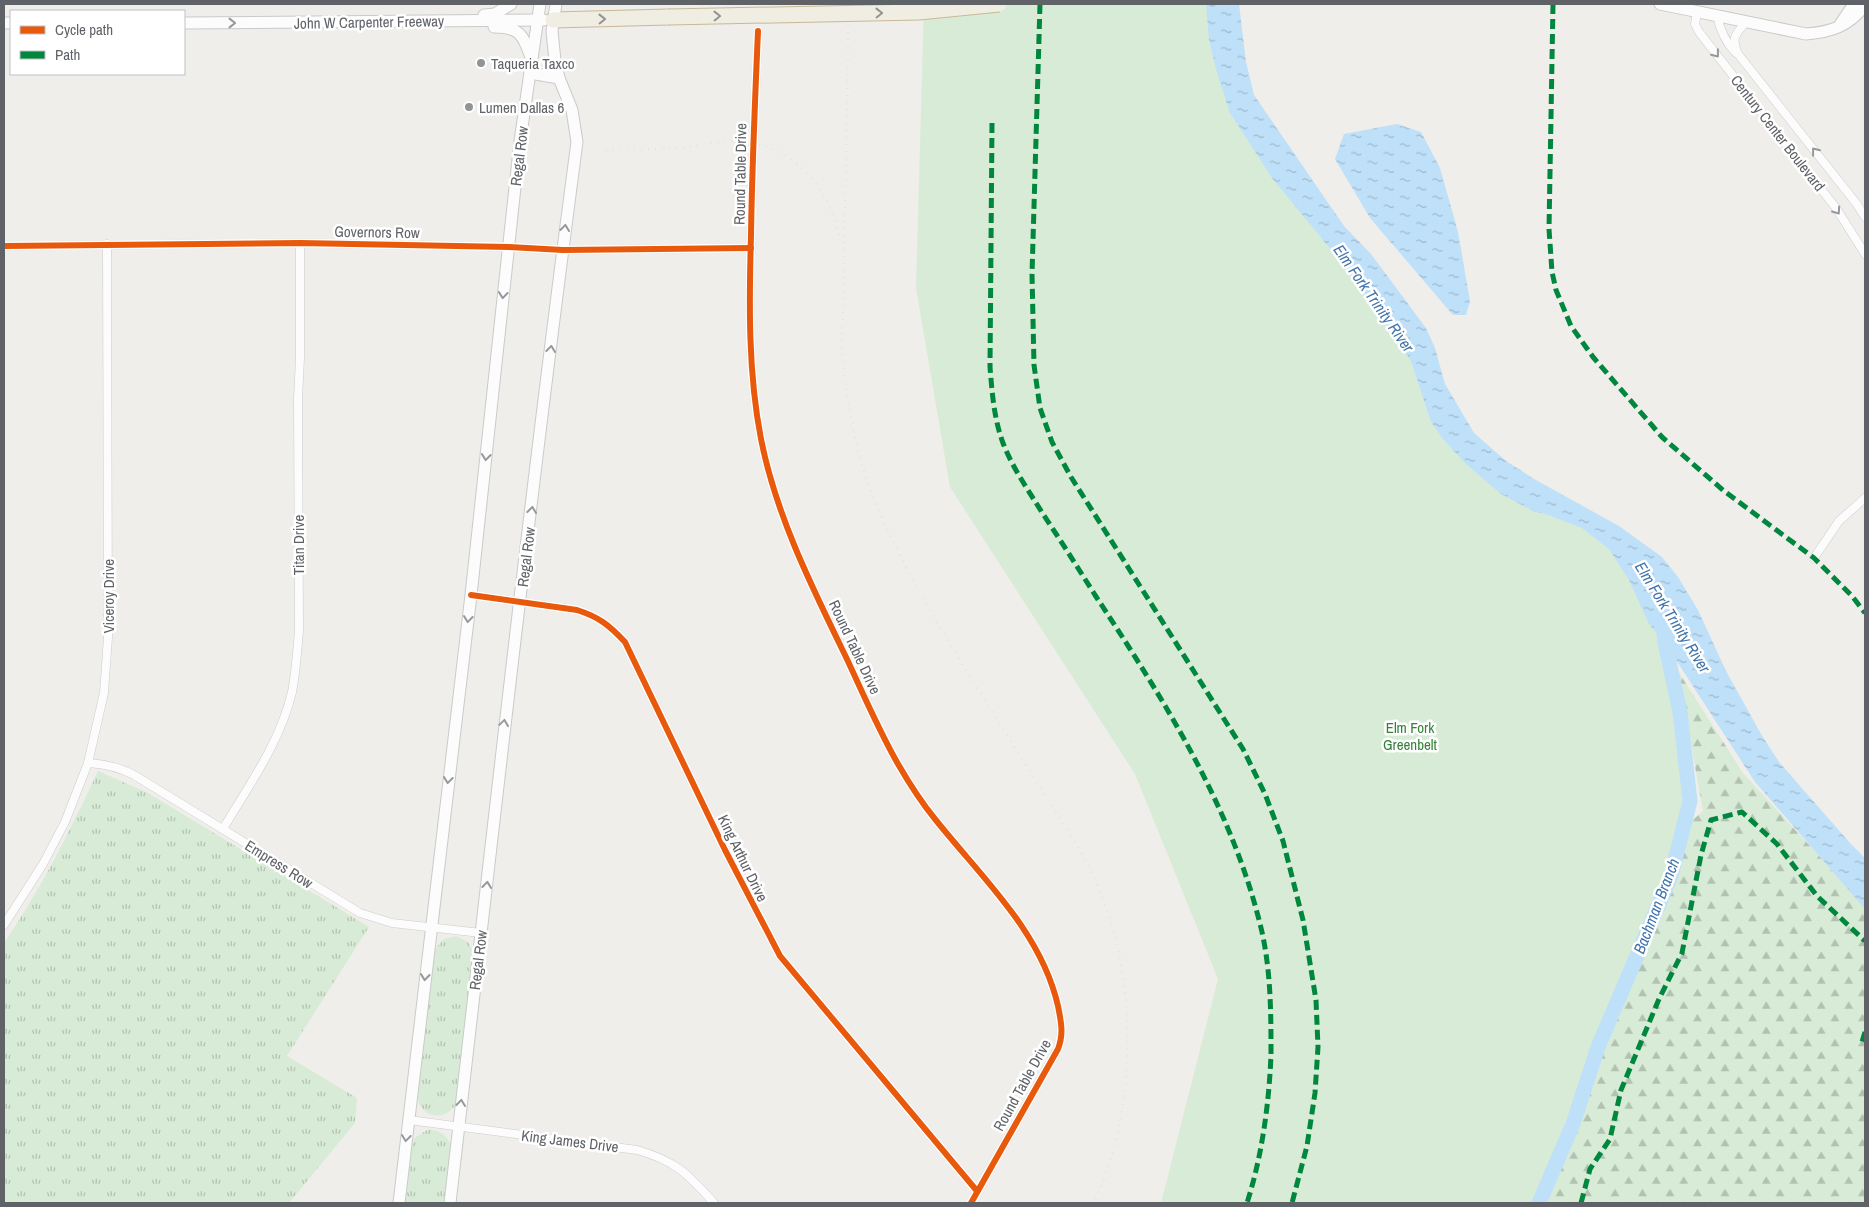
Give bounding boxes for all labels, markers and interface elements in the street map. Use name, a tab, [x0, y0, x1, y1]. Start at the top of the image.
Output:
one-way arrow	[876, 8, 883, 18]
legend	[10, 10, 185, 75]
street label: John W Carpenter Freeway	[294, 10, 445, 34]
one-way arrow	[713, 11, 721, 21]
one-way arrow	[598, 14, 606, 24]
one-way arrow	[229, 18, 237, 28]
text: Cycle path	[55, 19, 113, 40]
text: Path	[55, 44, 80, 65]
one-way arrow	[1711, 48, 1719, 57]
place label: Taqueria Taxco	[491, 53, 575, 74]
marker: Taqueria Taxco	[475, 57, 487, 69]
street label: Century Center Boulevard	[1726, 71, 1830, 195]
place label: Lumen Dallas 6	[479, 97, 565, 118]
marker: Lumen Dallas 6	[463, 101, 475, 113]
street label: Round Table Drive	[729, 123, 751, 225]
street label: Regal Row	[505, 125, 533, 187]
one-way arrow	[1811, 147, 1820, 156]
one-way arrow	[1831, 205, 1840, 214]
street label: Governors Row	[334, 221, 420, 243]
one-way arrow	[560, 223, 570, 232]
water label: Elm Fork Trinity River	[1329, 240, 1420, 357]
one-way arrow	[498, 292, 509, 300]
one-way arrow	[545, 345, 556, 353]
one-way arrow	[481, 453, 492, 461]
one-way arrow	[526, 506, 537, 514]
street label: Titan Drive	[288, 515, 309, 575]
street label: Regal Row	[512, 526, 540, 588]
water label: Elm Fork Trinity River	[1630, 557, 1716, 677]
street label: Viceroy Drive	[98, 559, 119, 633]
street label: Round Table Drive	[824, 596, 886, 698]
one-way arrow	[463, 615, 474, 623]
park label: Elm Fork Greenbelt	[1383, 717, 1438, 755]
one-way arrow	[499, 719, 509, 728]
one-way arrow	[443, 776, 454, 784]
street label: King Arthur Drive	[713, 811, 773, 905]
street label: Empress Row	[241, 835, 317, 893]
water label: Bachman Branch	[1628, 855, 1684, 957]
one-way arrow	[481, 881, 492, 889]
street label: Regal Row	[464, 929, 492, 991]
one-way arrow	[420, 973, 431, 981]
street label: Round Table Drive	[988, 1035, 1056, 1135]
one-way arrow	[456, 1098, 466, 1107]
street label: King James Drive	[520, 1125, 620, 1157]
one-way arrow	[401, 1134, 412, 1142]

